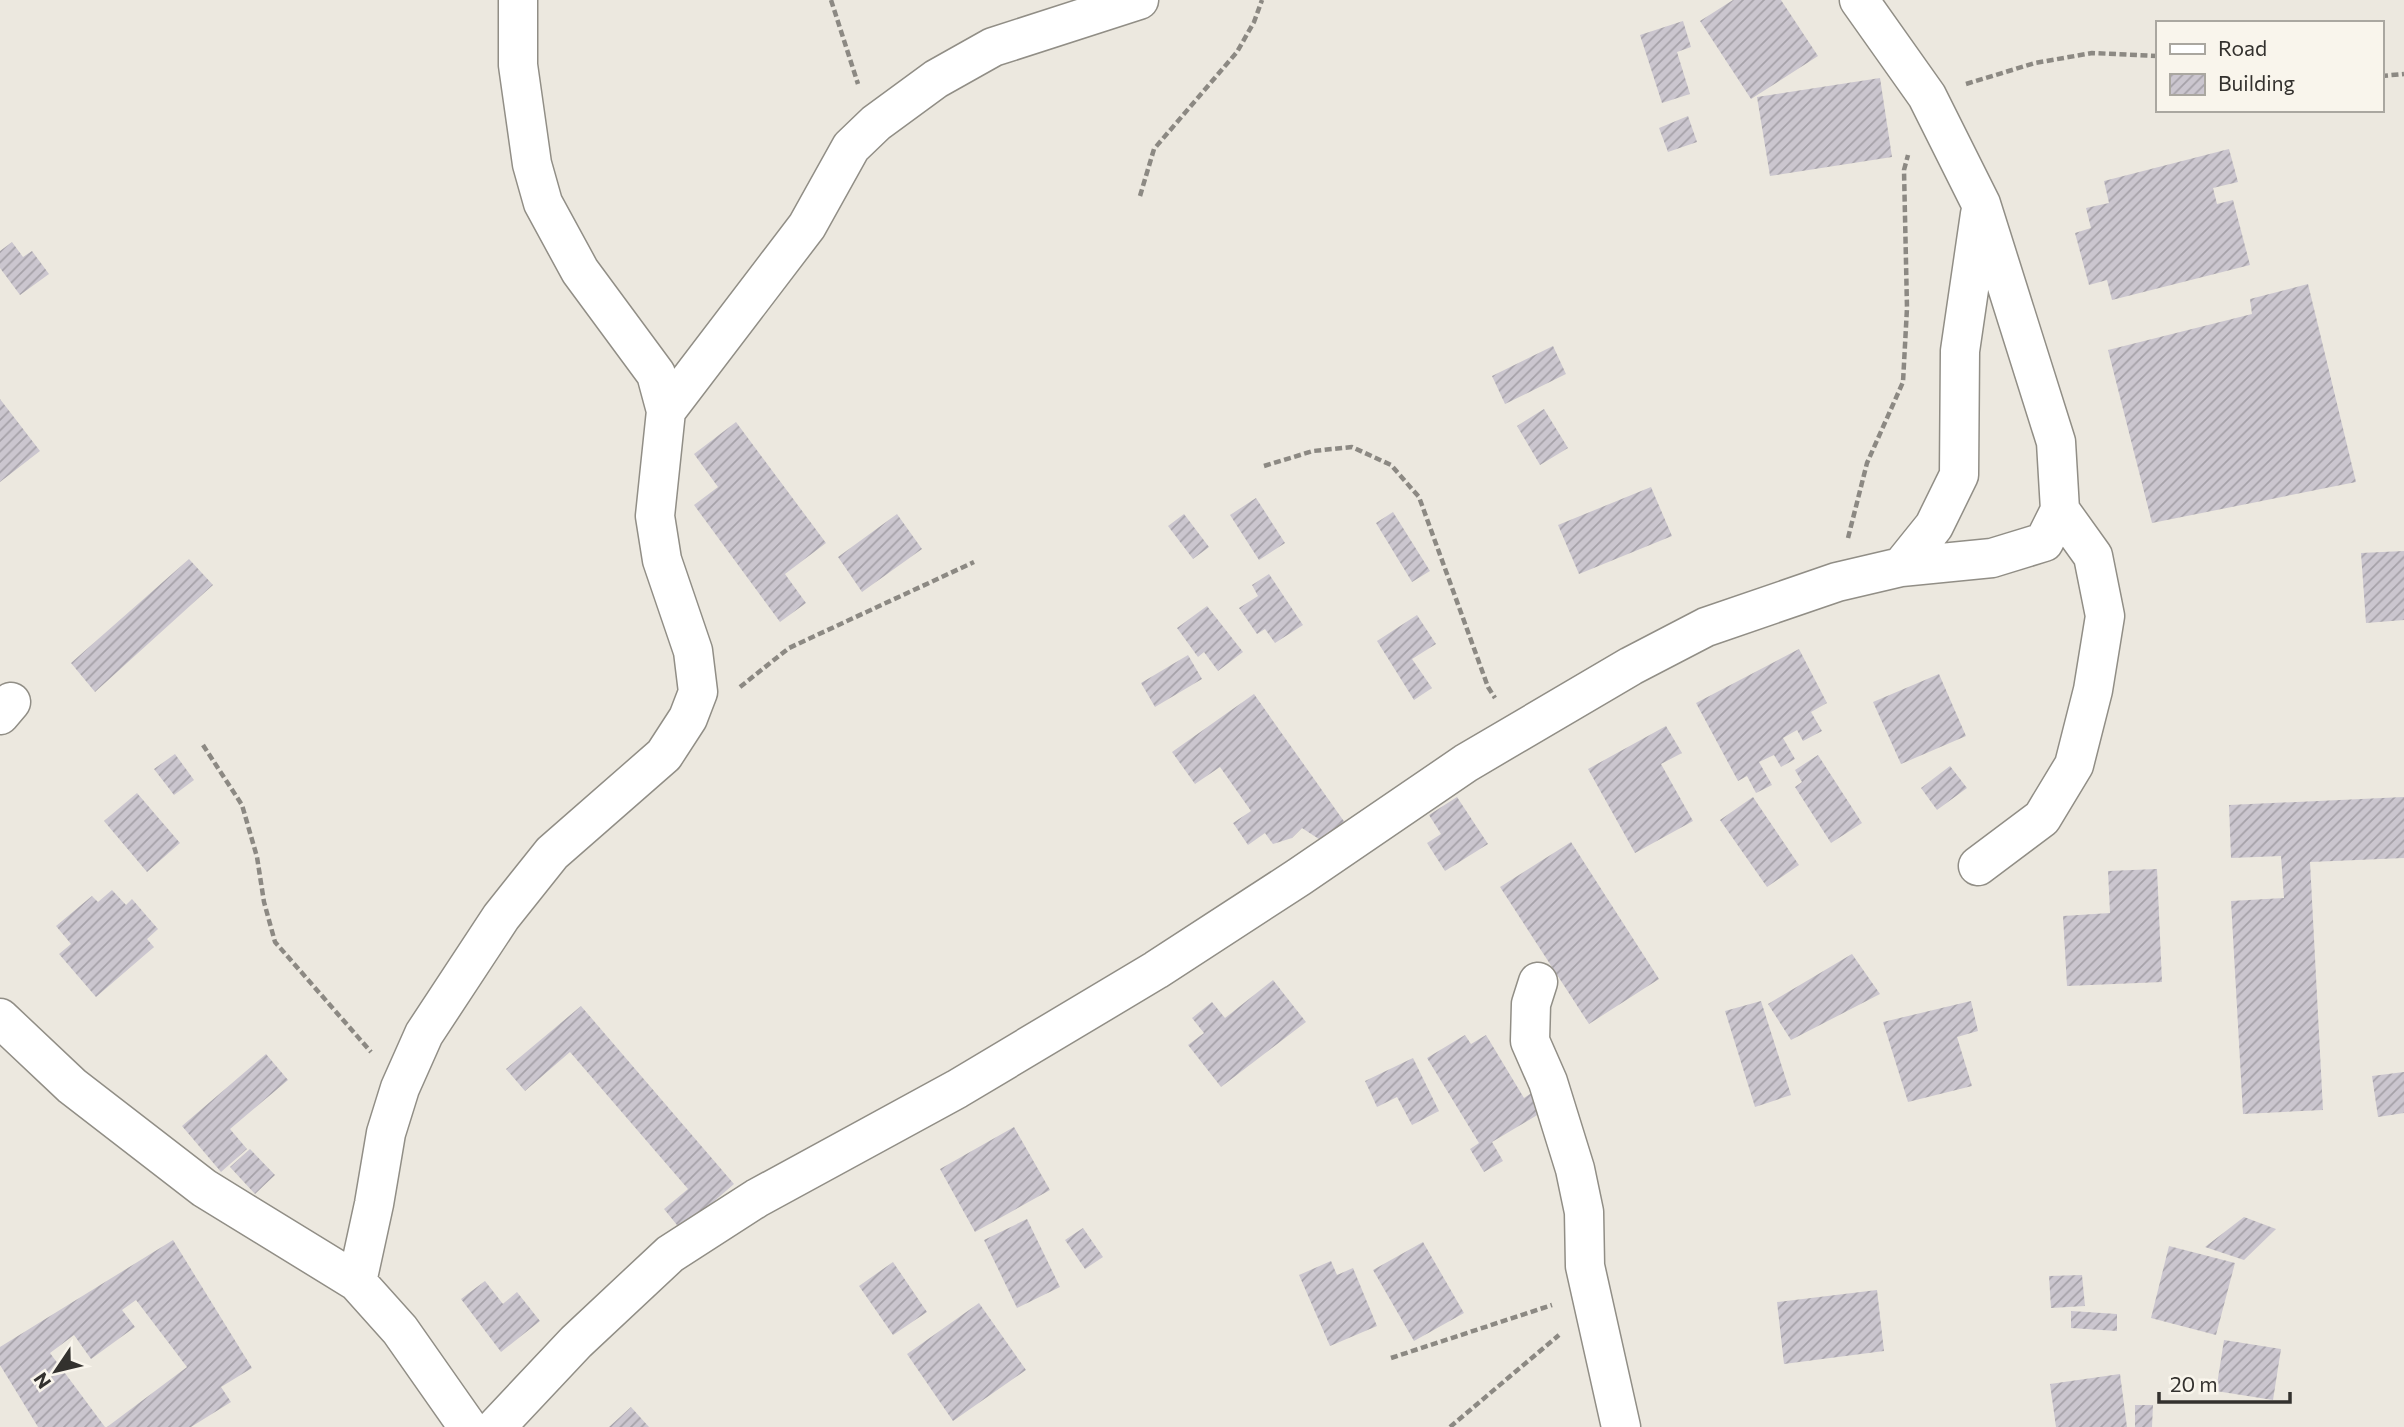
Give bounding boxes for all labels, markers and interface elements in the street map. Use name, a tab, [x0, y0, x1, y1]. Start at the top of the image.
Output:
legend	[2156, 21, 2383, 112]
text: Road	[2218, 35, 2267, 60]
text: Building	[2218, 70, 2295, 95]
north arrow	[21, 1336, 91, 1406]
scale bar	[2159, 1360, 2290, 1404]
text: N	[28, 1369, 55, 1393]
text: 20 m	[2170, 1371, 2218, 1396]

